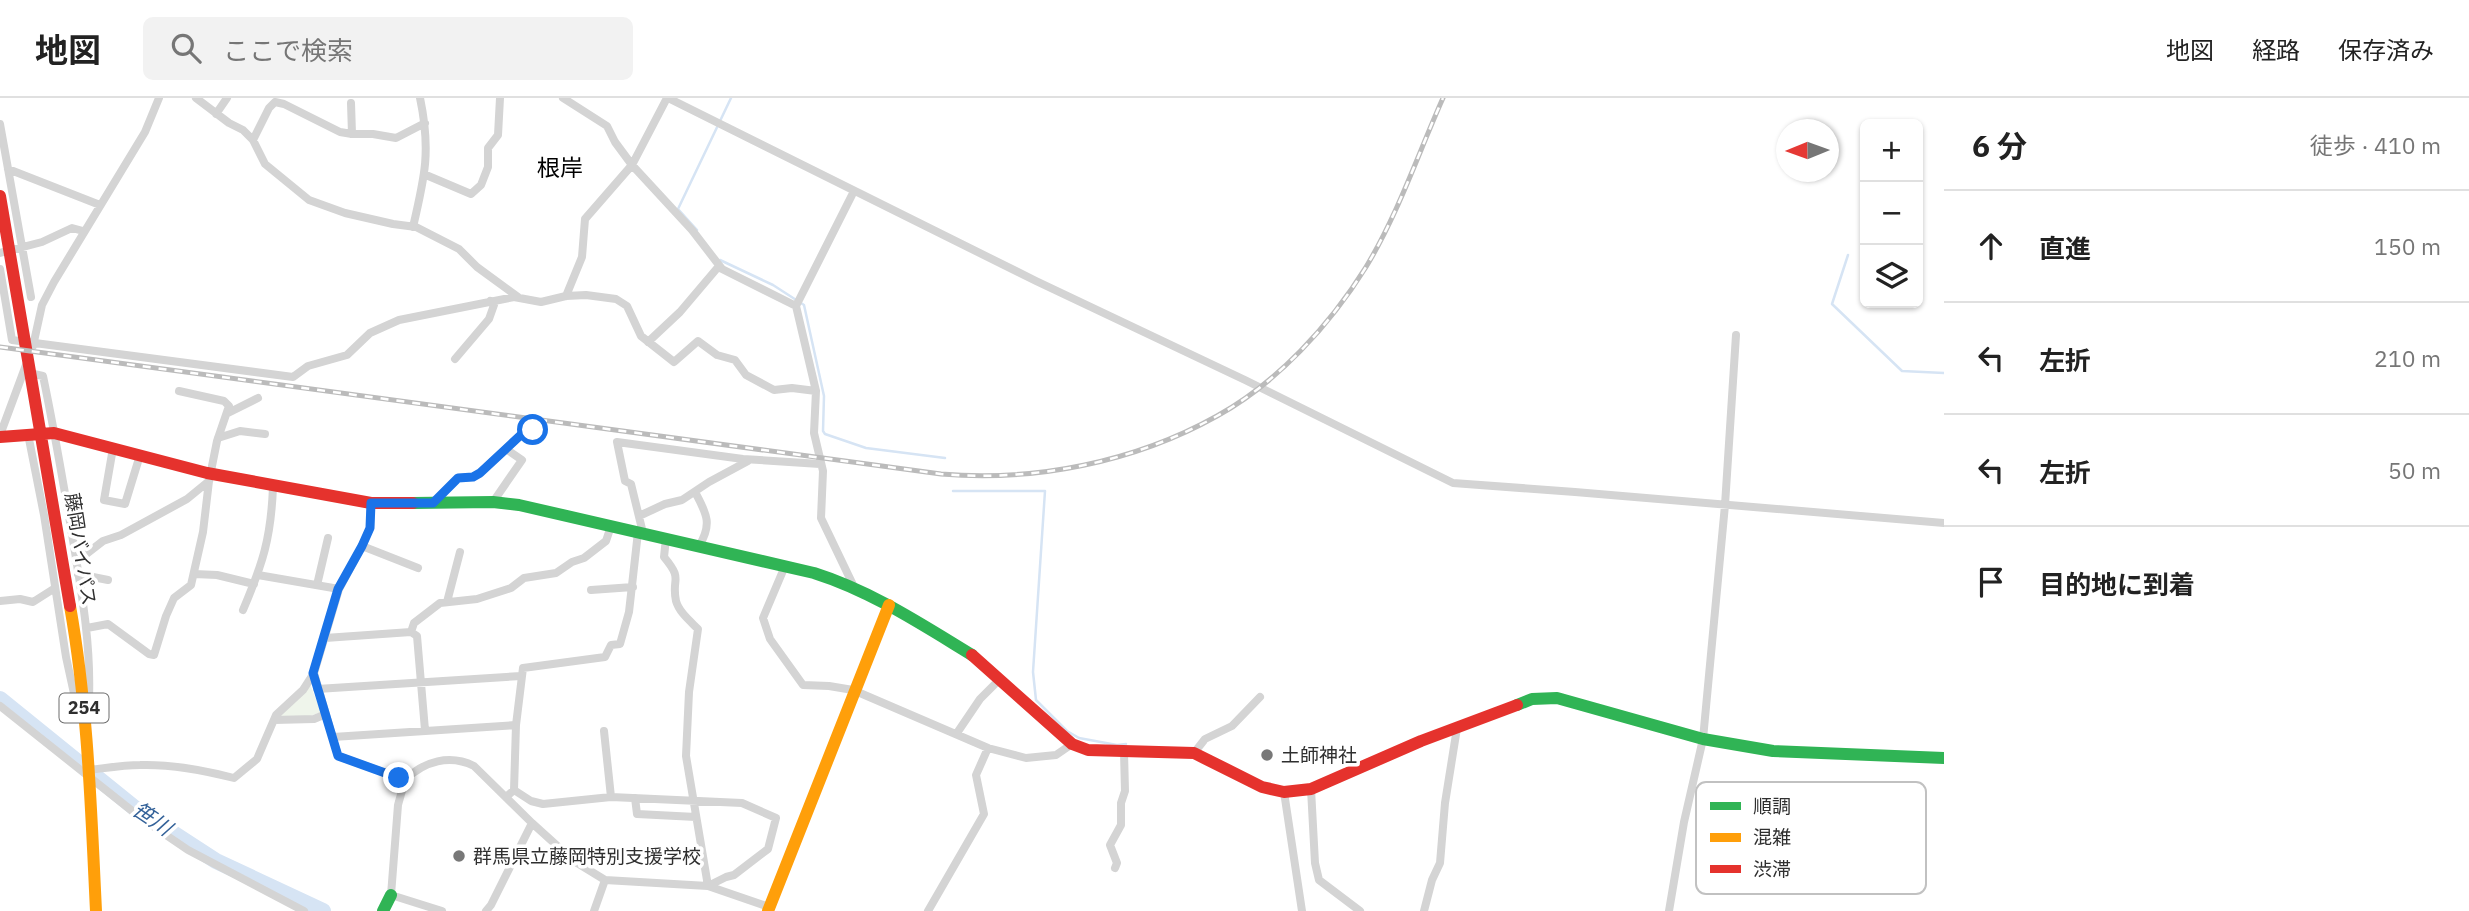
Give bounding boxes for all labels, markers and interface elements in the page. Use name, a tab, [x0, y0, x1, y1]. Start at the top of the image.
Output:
search box	[143, 17, 633, 80]
text: 地図	[35, 28, 101, 71]
icon: search	[167, 29, 205, 67]
text: ここで検索	[223, 33, 353, 67]
text: 地図	[2166, 34, 2214, 66]
text: 経路	[2252, 34, 2300, 66]
text: 保存済み	[2338, 34, 2434, 66]
north arrow	[1776, 119, 1839, 182]
map controls	[1860, 119, 1923, 308]
button: +	[1860, 119, 1923, 182]
text: 6 分	[1972, 126, 2027, 165]
text: 徒歩 · 410 m	[2310, 130, 2441, 160]
district label: 根岸	[537, 152, 583, 182]
button: −	[1860, 182, 1923, 245]
icon: ahead	[1972, 227, 2010, 265]
text: 直進	[2039, 231, 2091, 265]
text: 150 m	[2374, 231, 2441, 261]
button: layers	[1860, 245, 1923, 308]
icon: left	[1972, 339, 2010, 377]
text: 左折	[2039, 343, 2091, 377]
text: 210 m	[2374, 343, 2441, 373]
route start	[517, 414, 548, 445]
icon: left	[1972, 451, 2010, 489]
text: 左折	[2039, 455, 2091, 489]
text: 50 m	[2388, 455, 2441, 485]
street label: 藤岡バイパス	[60, 491, 102, 607]
icon: arrive	[1972, 563, 2010, 601]
text: 目的地に到着	[2039, 567, 2195, 601]
road number: 254	[60, 694, 108, 722]
place label: 土師神社	[1281, 743, 1357, 767]
marker: 土師神社	[1259, 747, 1275, 763]
route end	[383, 762, 414, 793]
legend	[1696, 782, 1926, 894]
text: 順調	[1753, 794, 1791, 818]
water label: 笹川	[127, 795, 179, 843]
text: 混雑	[1753, 825, 1791, 849]
place label: 群馬県立藤岡特別支援学校	[473, 844, 701, 868]
marker: 群馬県立藤岡特別支援学校	[451, 848, 467, 864]
text: 渋滞	[1753, 857, 1791, 881]

